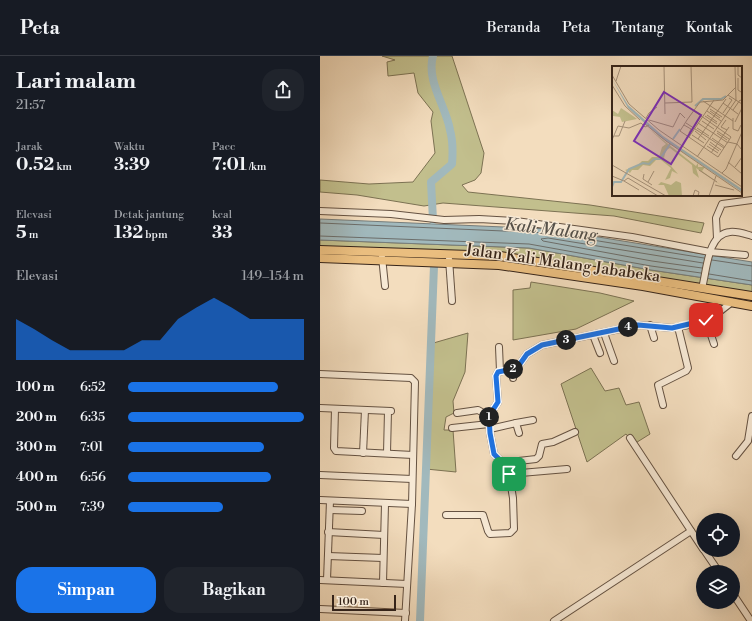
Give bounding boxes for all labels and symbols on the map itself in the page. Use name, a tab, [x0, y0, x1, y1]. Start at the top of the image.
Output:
inset map	[612, 66, 742, 196]
water label: Kali Malang	[503, 213, 600, 247]
street label: Jalan Kali Malang Jababeka	[463, 239, 663, 287]
pin	[689, 303, 723, 337]
pin: 4	[618, 317, 638, 337]
pin: 3	[556, 330, 576, 350]
pin: 2	[503, 359, 523, 379]
pin: 1	[479, 407, 499, 427]
pin	[492, 457, 526, 491]
scale bar	[332, 593, 396, 612]

